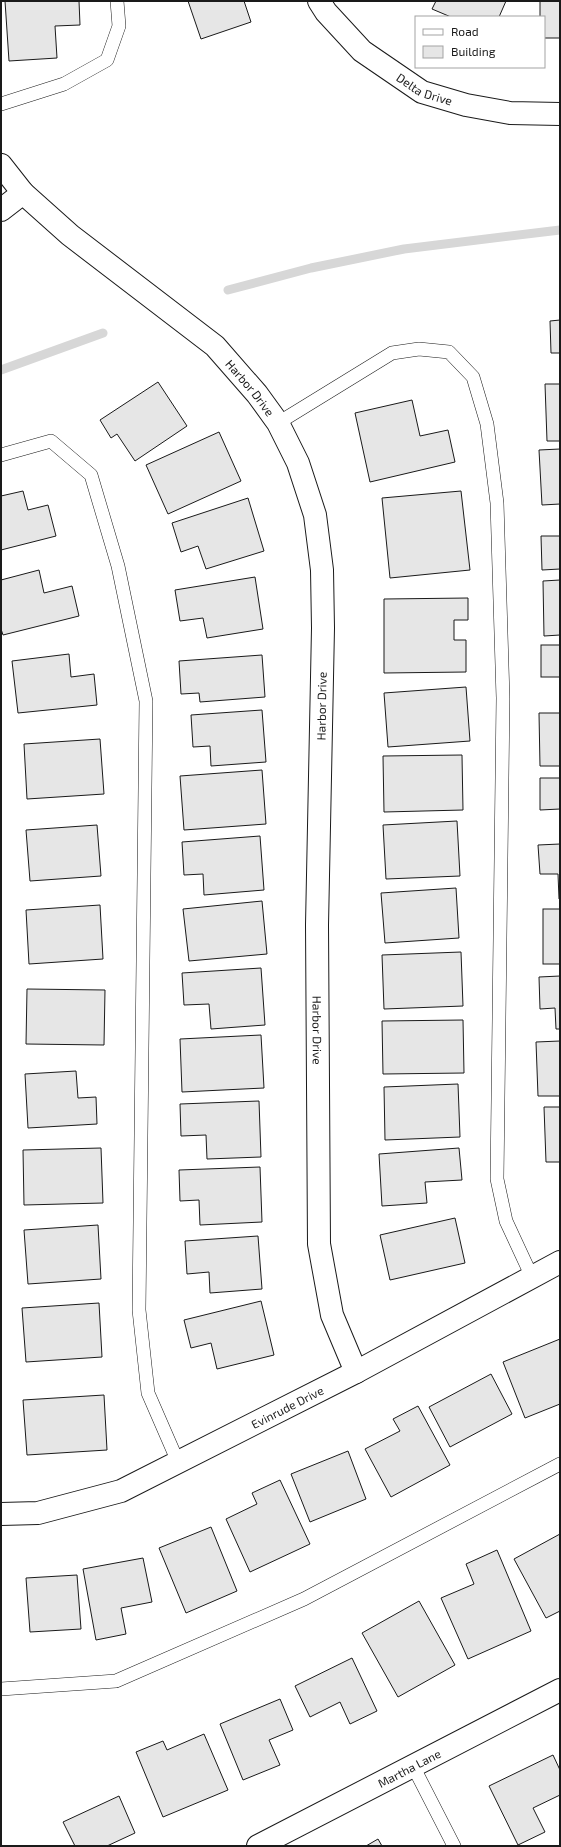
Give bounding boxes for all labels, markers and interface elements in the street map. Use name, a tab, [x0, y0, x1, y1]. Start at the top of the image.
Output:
legend	[415, 16, 545, 68]
text: Road	[451, 24, 479, 38]
text: Building	[451, 44, 496, 58]
street label: Delta Drive	[394, 70, 454, 108]
street label: Harbor Drive	[223, 357, 278, 419]
street label: Harbor Drive	[313, 671, 329, 741]
street label: Harbor Drive	[310, 996, 325, 1065]
street label: Evinrude Drive	[249, 1383, 326, 1431]
street label: Martha Lane	[375, 1746, 443, 1790]

